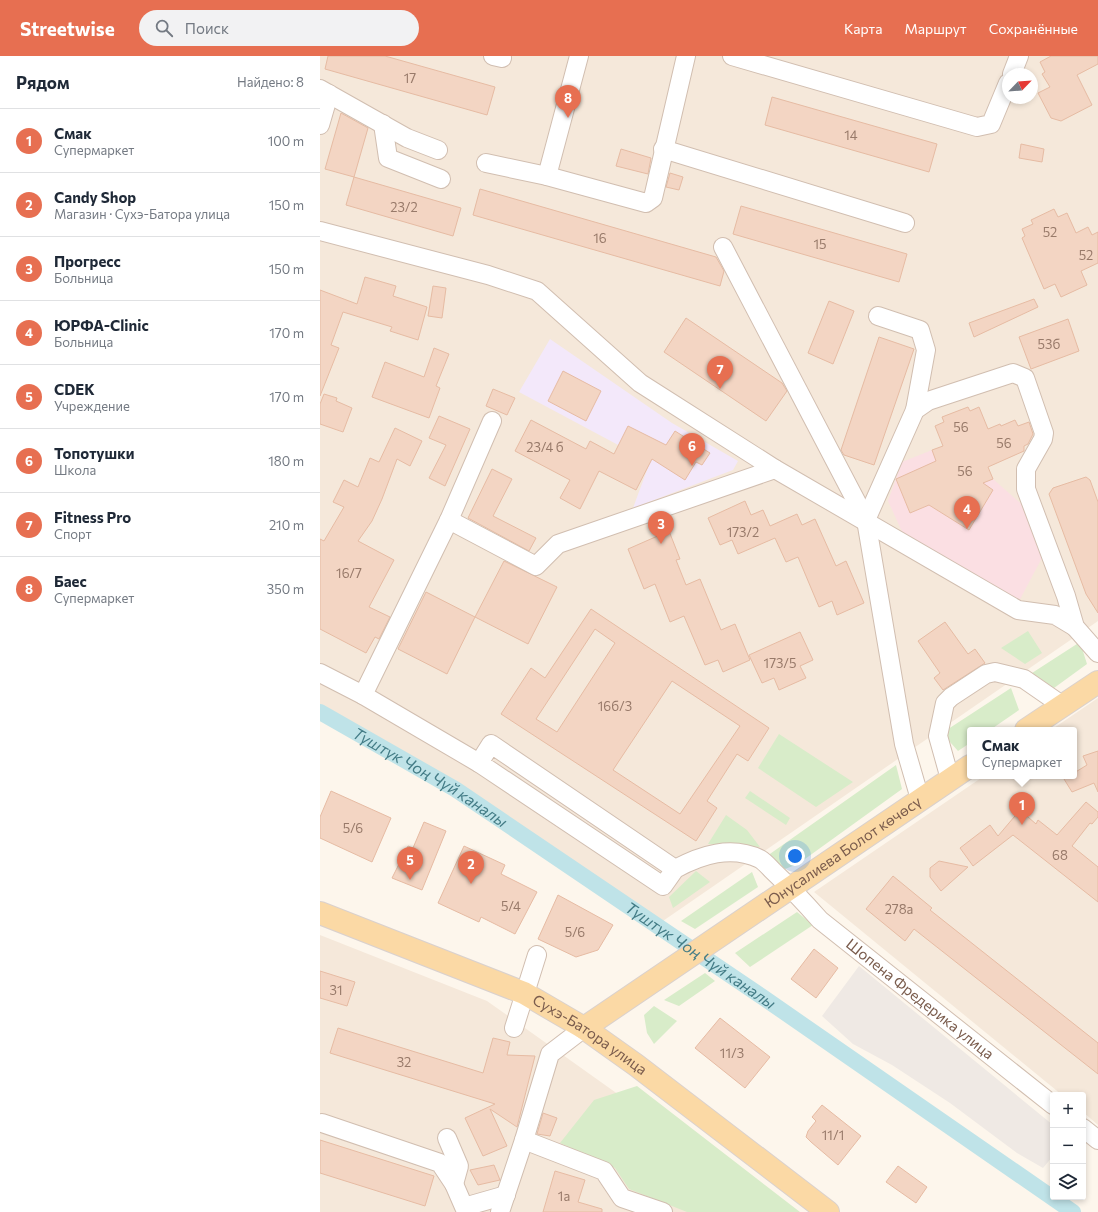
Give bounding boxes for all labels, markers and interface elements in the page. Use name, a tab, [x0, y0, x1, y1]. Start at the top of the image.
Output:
search box	[139, 10, 419, 46]
text: Streetwise	[20, 17, 115, 40]
icon: search	[153, 17, 175, 39]
text: Поиск	[185, 19, 229, 37]
text: Карта	[844, 20, 882, 37]
text: Маршрут	[904, 20, 967, 37]
text: Сохранённые	[989, 20, 1078, 37]
north arrow	[1002, 68, 1038, 104]
house number: 17	[404, 70, 416, 86]
text: Рядом	[16, 72, 70, 93]
text: Найдено: 8	[237, 74, 304, 90]
pin: 8	[555, 85, 581, 118]
text: Смак	[54, 124, 92, 142]
house number: 14	[844, 127, 858, 143]
text: 1	[26, 133, 32, 149]
text: 100 m	[268, 133, 304, 149]
text: Супермаркет	[54, 142, 134, 158]
text: Candy Shop	[54, 188, 136, 206]
text: 2	[25, 197, 33, 213]
text: 150 m	[269, 197, 304, 213]
house number: 23/2	[390, 199, 418, 215]
text: Магазин · Сухэ-Батора улица	[54, 206, 230, 222]
house number: 52	[1043, 224, 1057, 240]
house number: 16	[593, 230, 607, 246]
house number: 15	[813, 236, 827, 252]
house number: 52	[1079, 247, 1093, 263]
text: Прогресс	[54, 252, 121, 270]
text: 3	[25, 261, 33, 277]
text: 150 m	[269, 261, 304, 277]
text: Больница	[54, 270, 113, 286]
text: ЮРФА-Clinic	[54, 316, 149, 334]
text: 4	[25, 325, 33, 341]
text: 170 m	[269, 325, 304, 341]
text: Больница	[54, 334, 113, 350]
house number: 53б	[1038, 336, 1060, 352]
pin: 7	[707, 356, 733, 389]
text: CDEK	[54, 380, 95, 398]
text: 5	[25, 389, 33, 405]
text: 170 m	[269, 389, 304, 405]
text: Учреждение	[54, 398, 130, 414]
house number: 56	[953, 419, 969, 435]
pin: 6	[679, 433, 705, 466]
house number: 56	[996, 435, 1012, 451]
house number: 23/4 б	[526, 439, 564, 455]
text: Топотушки	[54, 444, 135, 462]
text: 6	[25, 453, 33, 469]
text: 180 m	[268, 453, 304, 469]
text: Школа	[54, 462, 96, 478]
house number: 56	[957, 463, 973, 479]
pin: 4	[954, 496, 980, 529]
text: Fitness Pro	[54, 508, 131, 526]
pin: 3	[648, 511, 674, 544]
text: 7	[25, 517, 33, 533]
text: 210 m	[269, 517, 304, 533]
house number: 173/2	[727, 524, 759, 540]
text: Спорт	[54, 526, 92, 542]
house number: 16/7	[336, 565, 362, 581]
text: Баес	[54, 572, 87, 590]
text: 8	[25, 581, 33, 597]
text: 350 m	[267, 581, 304, 597]
text: Супермаркет	[54, 590, 134, 606]
house number: 173/5	[764, 655, 796, 671]
house number: 16б/3	[598, 698, 632, 714]
water label: Түштүк Чоң Чүй каналы	[350, 723, 512, 831]
popup	[967, 727, 1077, 779]
text: Смак	[982, 736, 1020, 754]
text: Супермаркет	[982, 754, 1062, 770]
street label: Юнусалиева Болот көчөсү	[760, 792, 925, 911]
pin: 1	[1009, 792, 1035, 825]
house number: 5/6	[343, 820, 363, 836]
your location	[785, 846, 805, 866]
pin: 5	[397, 847, 423, 880]
house number: 68	[1052, 847, 1068, 863]
pin: 2	[458, 851, 484, 884]
water label: Түштүк Чоң Чүй каналы	[622, 897, 780, 1013]
house number: 5/4	[501, 898, 521, 914]
house number: 278а	[885, 901, 913, 917]
house number: 5/6	[565, 924, 585, 940]
street label: Шопена Фредерика улица	[843, 934, 998, 1063]
house number: 31	[330, 982, 342, 998]
street label: Сухэ-Батора улица	[530, 990, 651, 1078]
house number: 11/3	[720, 1045, 744, 1061]
house number: 32	[397, 1054, 411, 1070]
map controls	[1050, 1092, 1086, 1200]
button: +	[1050, 1092, 1086, 1128]
house number: 11/1	[822, 1127, 844, 1143]
button: −	[1050, 1128, 1086, 1164]
button: layers	[1050, 1164, 1086, 1200]
house number: 1а	[558, 1188, 570, 1204]

